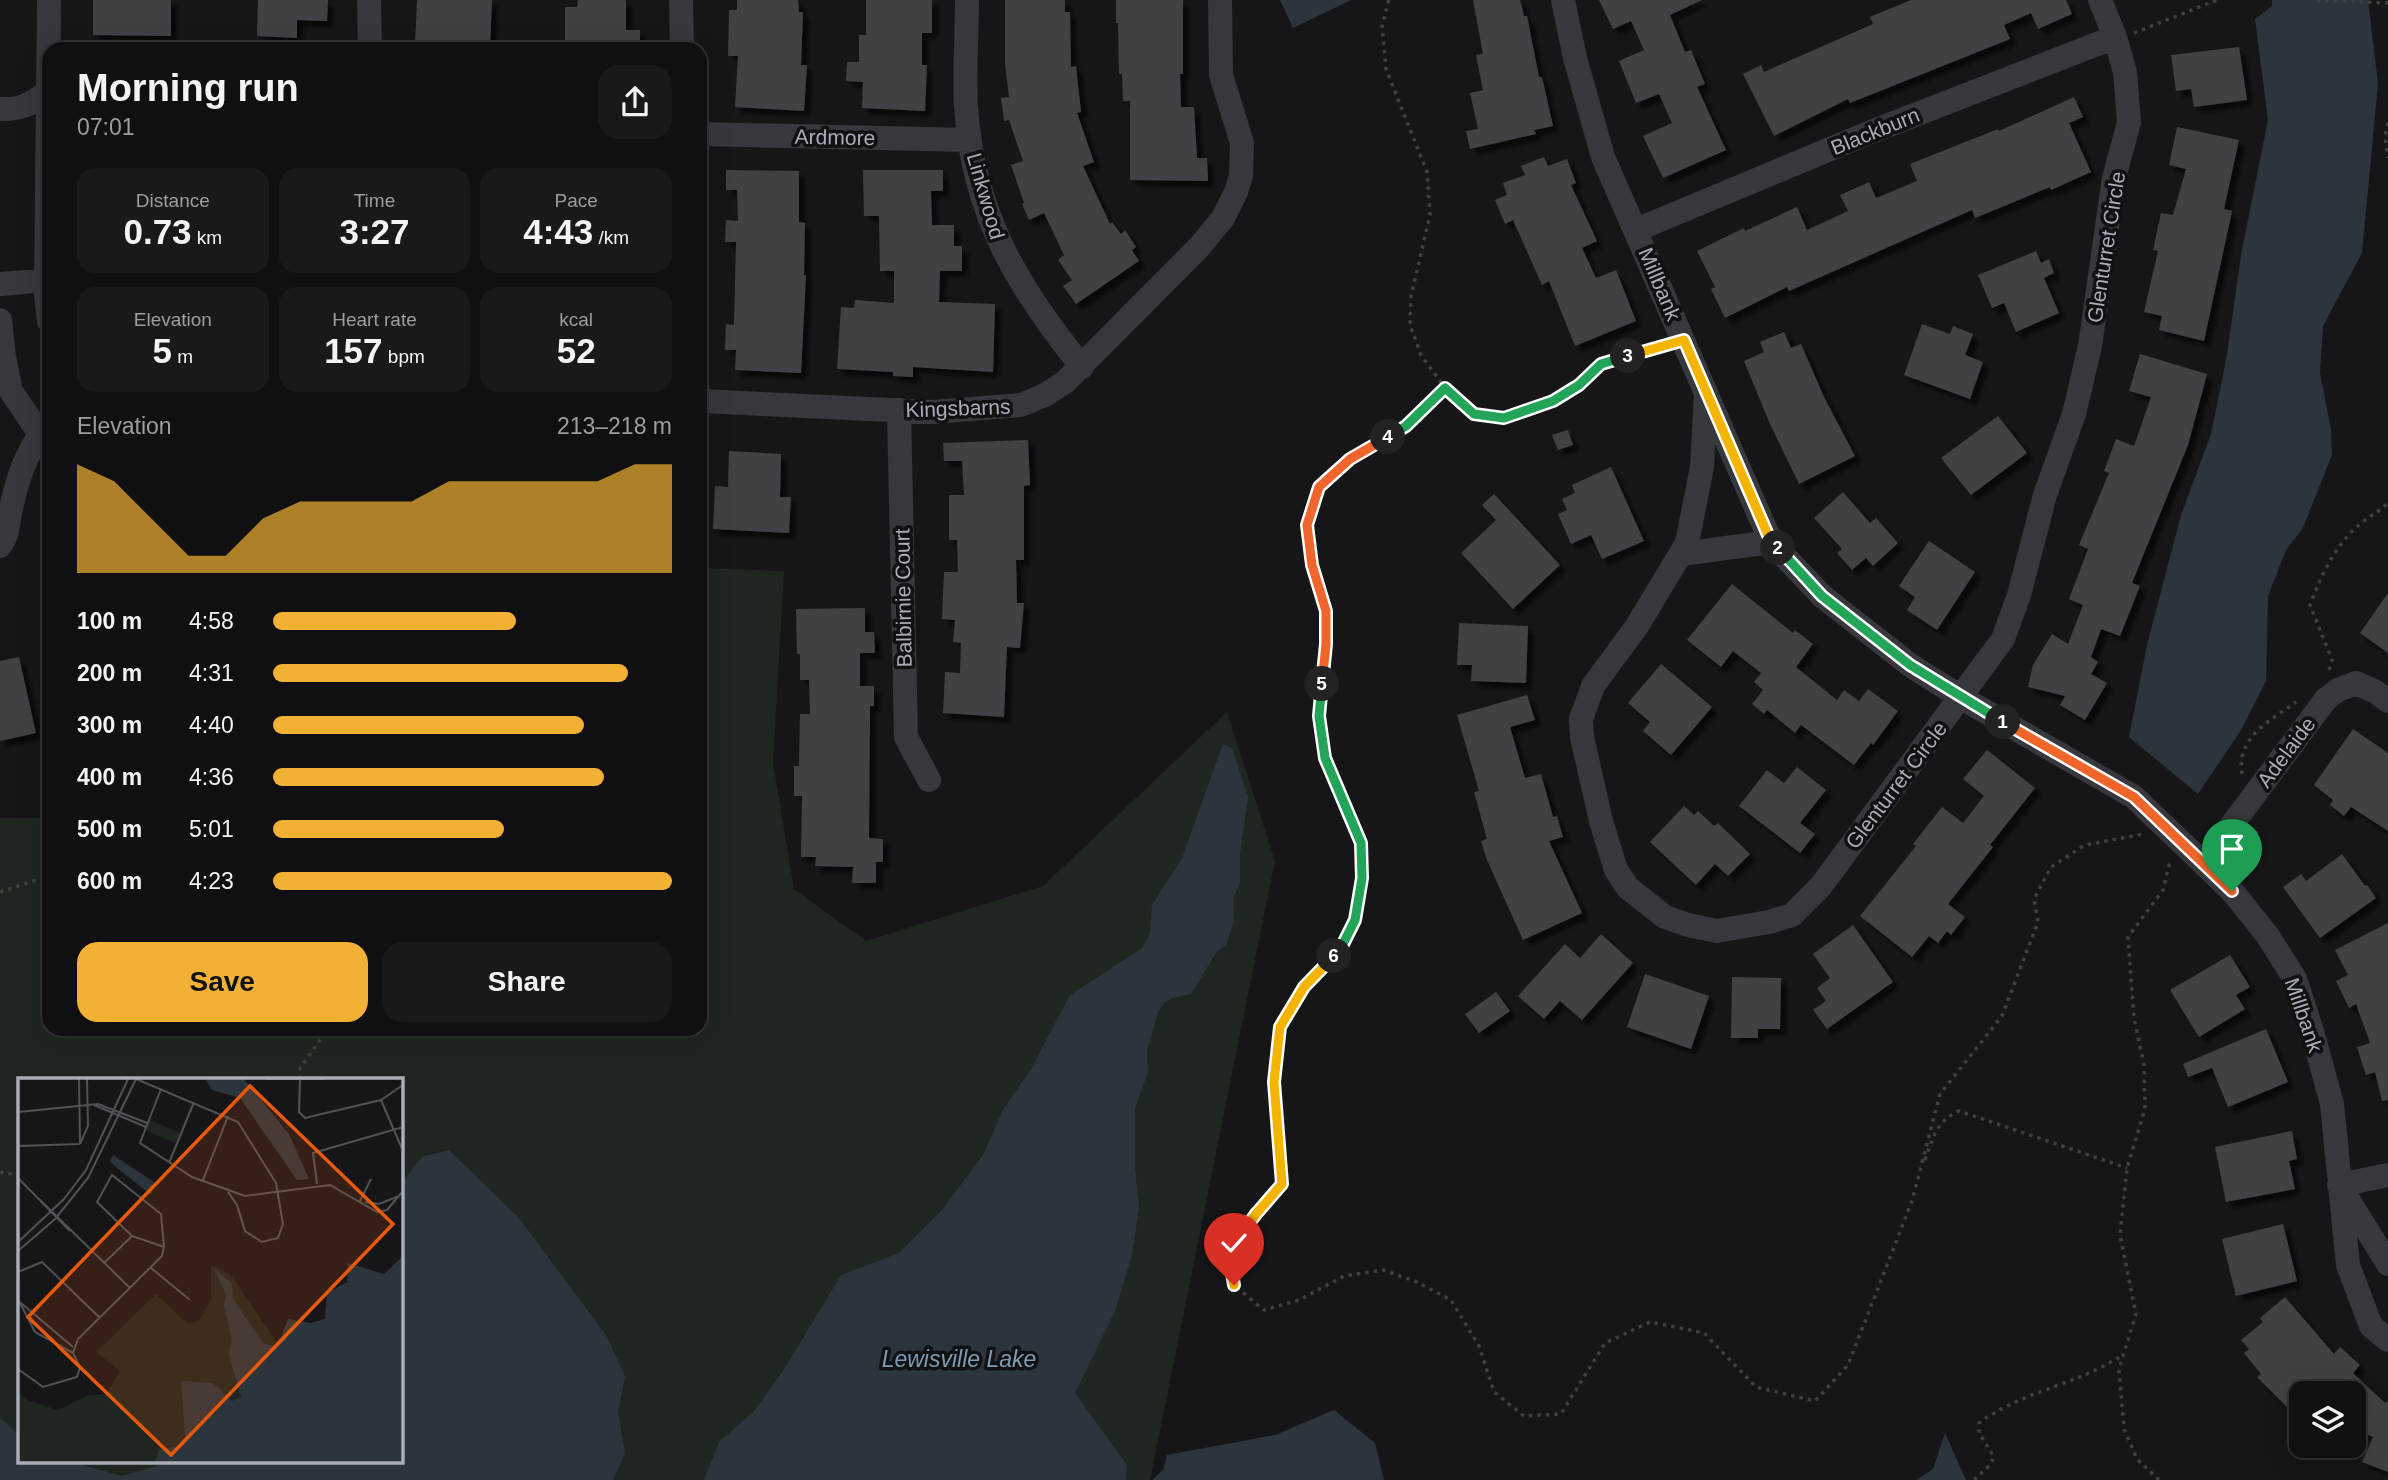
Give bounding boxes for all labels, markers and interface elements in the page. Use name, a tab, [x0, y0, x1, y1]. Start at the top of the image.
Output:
button: share	[598, 65, 672, 139]
text: Morning run	[77, 67, 299, 109]
street label: Blackburn	[1827, 103, 1923, 159]
text: 07:01	[77, 114, 135, 140]
street label: Ardmore	[795, 125, 875, 149]
street label: Linkwood	[963, 150, 1009, 242]
street label: Glenturret Circle	[2083, 170, 2129, 324]
text: Distance	[136, 190, 210, 211]
text: Time	[354, 190, 395, 211]
text: Pace	[555, 190, 598, 211]
text: 0.73	[123, 212, 192, 251]
text: 3:27	[339, 212, 410, 251]
text: 4:43	[523, 212, 593, 251]
text: km	[192, 227, 222, 248]
text: /km	[593, 227, 629, 248]
street label: Millbank	[1634, 244, 1686, 324]
text: Elevation	[134, 309, 212, 330]
text: Heart rate	[332, 309, 417, 330]
text: kcal	[559, 309, 593, 330]
text: 5	[153, 331, 172, 370]
text: 157	[324, 331, 383, 370]
text: 52	[557, 331, 596, 370]
pin: 3	[1610, 338, 1646, 374]
text: 3	[1622, 345, 1633, 366]
text: m	[172, 346, 193, 367]
text: bpm	[383, 346, 425, 367]
street label: Kingsbarns	[905, 395, 1011, 421]
text: Elevation	[77, 413, 172, 439]
text: 213–218 m	[557, 413, 672, 439]
pin: 4	[1370, 420, 1406, 454]
text: 4	[1382, 426, 1393, 447]
street label: Balbirnie Court	[890, 528, 916, 668]
pin: 2	[1760, 530, 1796, 566]
text: 2	[1772, 537, 1783, 558]
text: 100 m	[77, 608, 142, 634]
text: 4:58	[189, 608, 234, 634]
text: 200 m	[77, 660, 142, 686]
text: 4:31	[189, 660, 234, 686]
pin: 5	[1304, 666, 1340, 702]
text: 5	[1316, 673, 1327, 694]
pin: 1	[1986, 704, 2021, 740]
text: 1	[1997, 711, 2008, 732]
text: 300 m	[77, 712, 142, 738]
text: 4:40	[189, 712, 234, 738]
street label: Adelaide	[2252, 712, 2320, 792]
street label: Glenturret Circle	[1841, 717, 1951, 853]
text: 400 m	[77, 764, 142, 790]
text: 4:36	[189, 764, 234, 790]
text: 500 m	[77, 816, 142, 842]
text: 5:01	[189, 816, 234, 842]
pin	[2202, 819, 2262, 891]
icon: arrive	[2213, 830, 2251, 868]
text: 600 m	[77, 868, 142, 894]
text: 4:23	[189, 868, 234, 894]
pin: 6	[1316, 939, 1352, 974]
button: Save	[77, 942, 368, 1022]
button: Share	[382, 942, 672, 1022]
text: 6	[1328, 945, 1339, 966]
street label: Millbank	[2281, 975, 2328, 1056]
inset map	[18, 1078, 402, 1462]
pin	[1204, 1213, 1264, 1285]
icon: check	[1215, 1224, 1253, 1262]
water label: Lewisville Lake	[882, 1346, 1036, 1372]
map controls	[2289, 1381, 2366, 1458]
button: layers	[2289, 1381, 2366, 1458]

